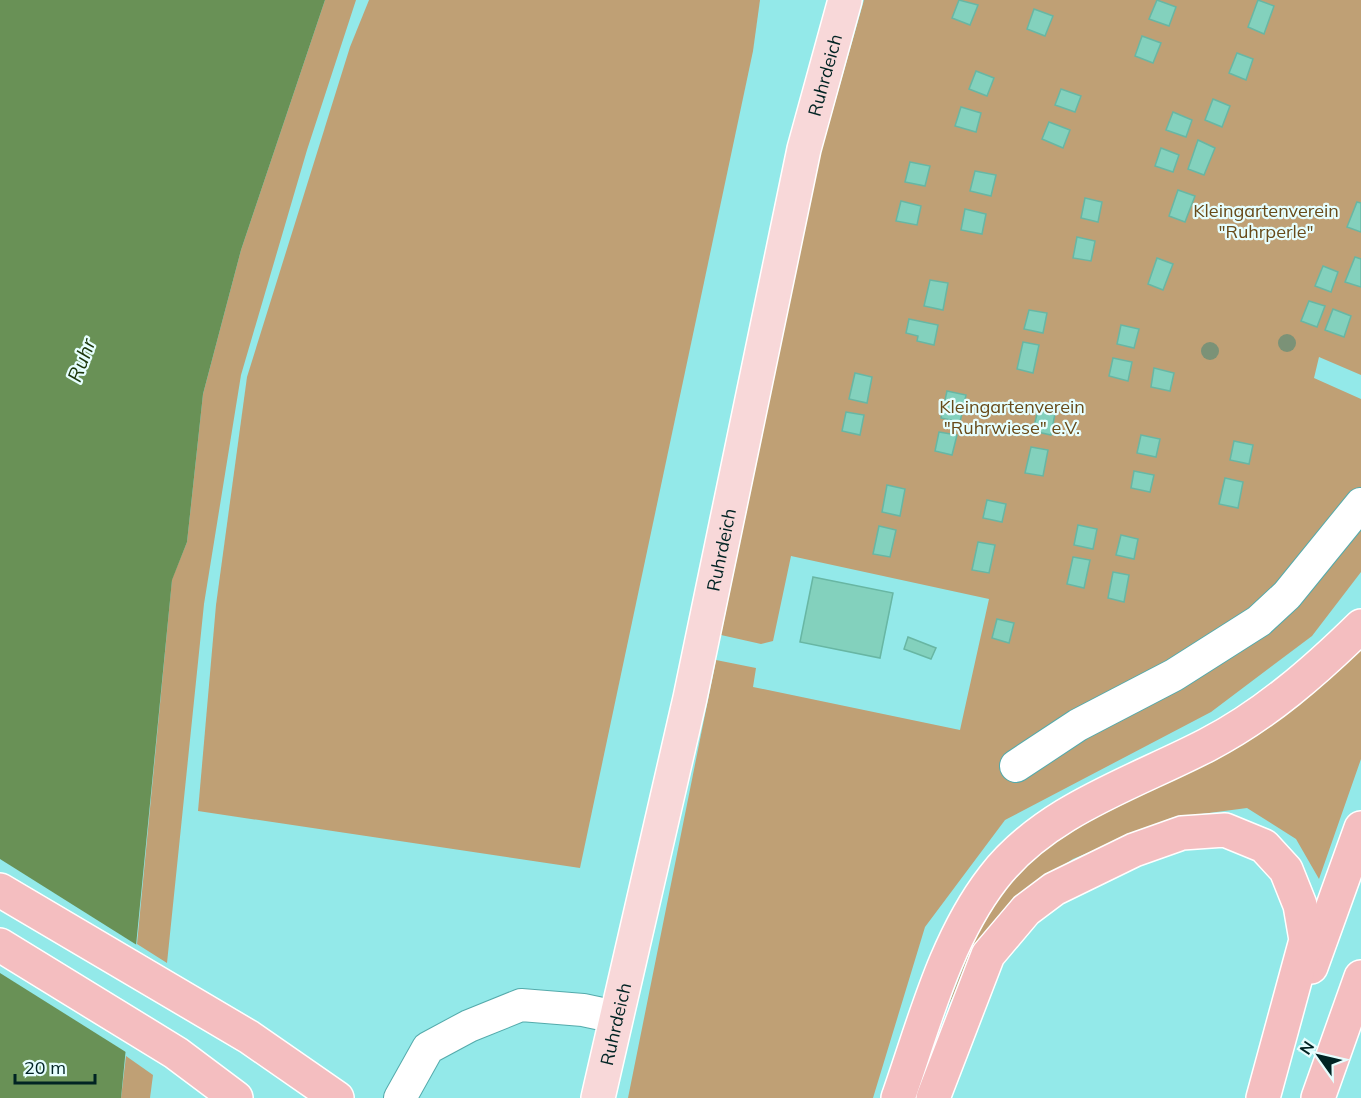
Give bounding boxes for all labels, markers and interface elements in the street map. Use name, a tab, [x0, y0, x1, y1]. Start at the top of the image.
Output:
street label: Ruhrdeich	[802, 31, 847, 119]
park label: Kleingartenverein "Ruhrperle"	[1193, 199, 1339, 243]
water label: Ruhr	[61, 334, 101, 385]
park label: Kleingartenverein "Ruhrwiese" e.V.	[939, 395, 1085, 439]
street label: Ruhrdeich	[701, 506, 741, 593]
street label: Ruhrdeich	[594, 980, 636, 1068]
north arrow	[1289, 1026, 1349, 1086]
text: N	[1295, 1037, 1318, 1058]
scale bar	[15, 1047, 94, 1085]
text: 20 m	[24, 1056, 66, 1079]

